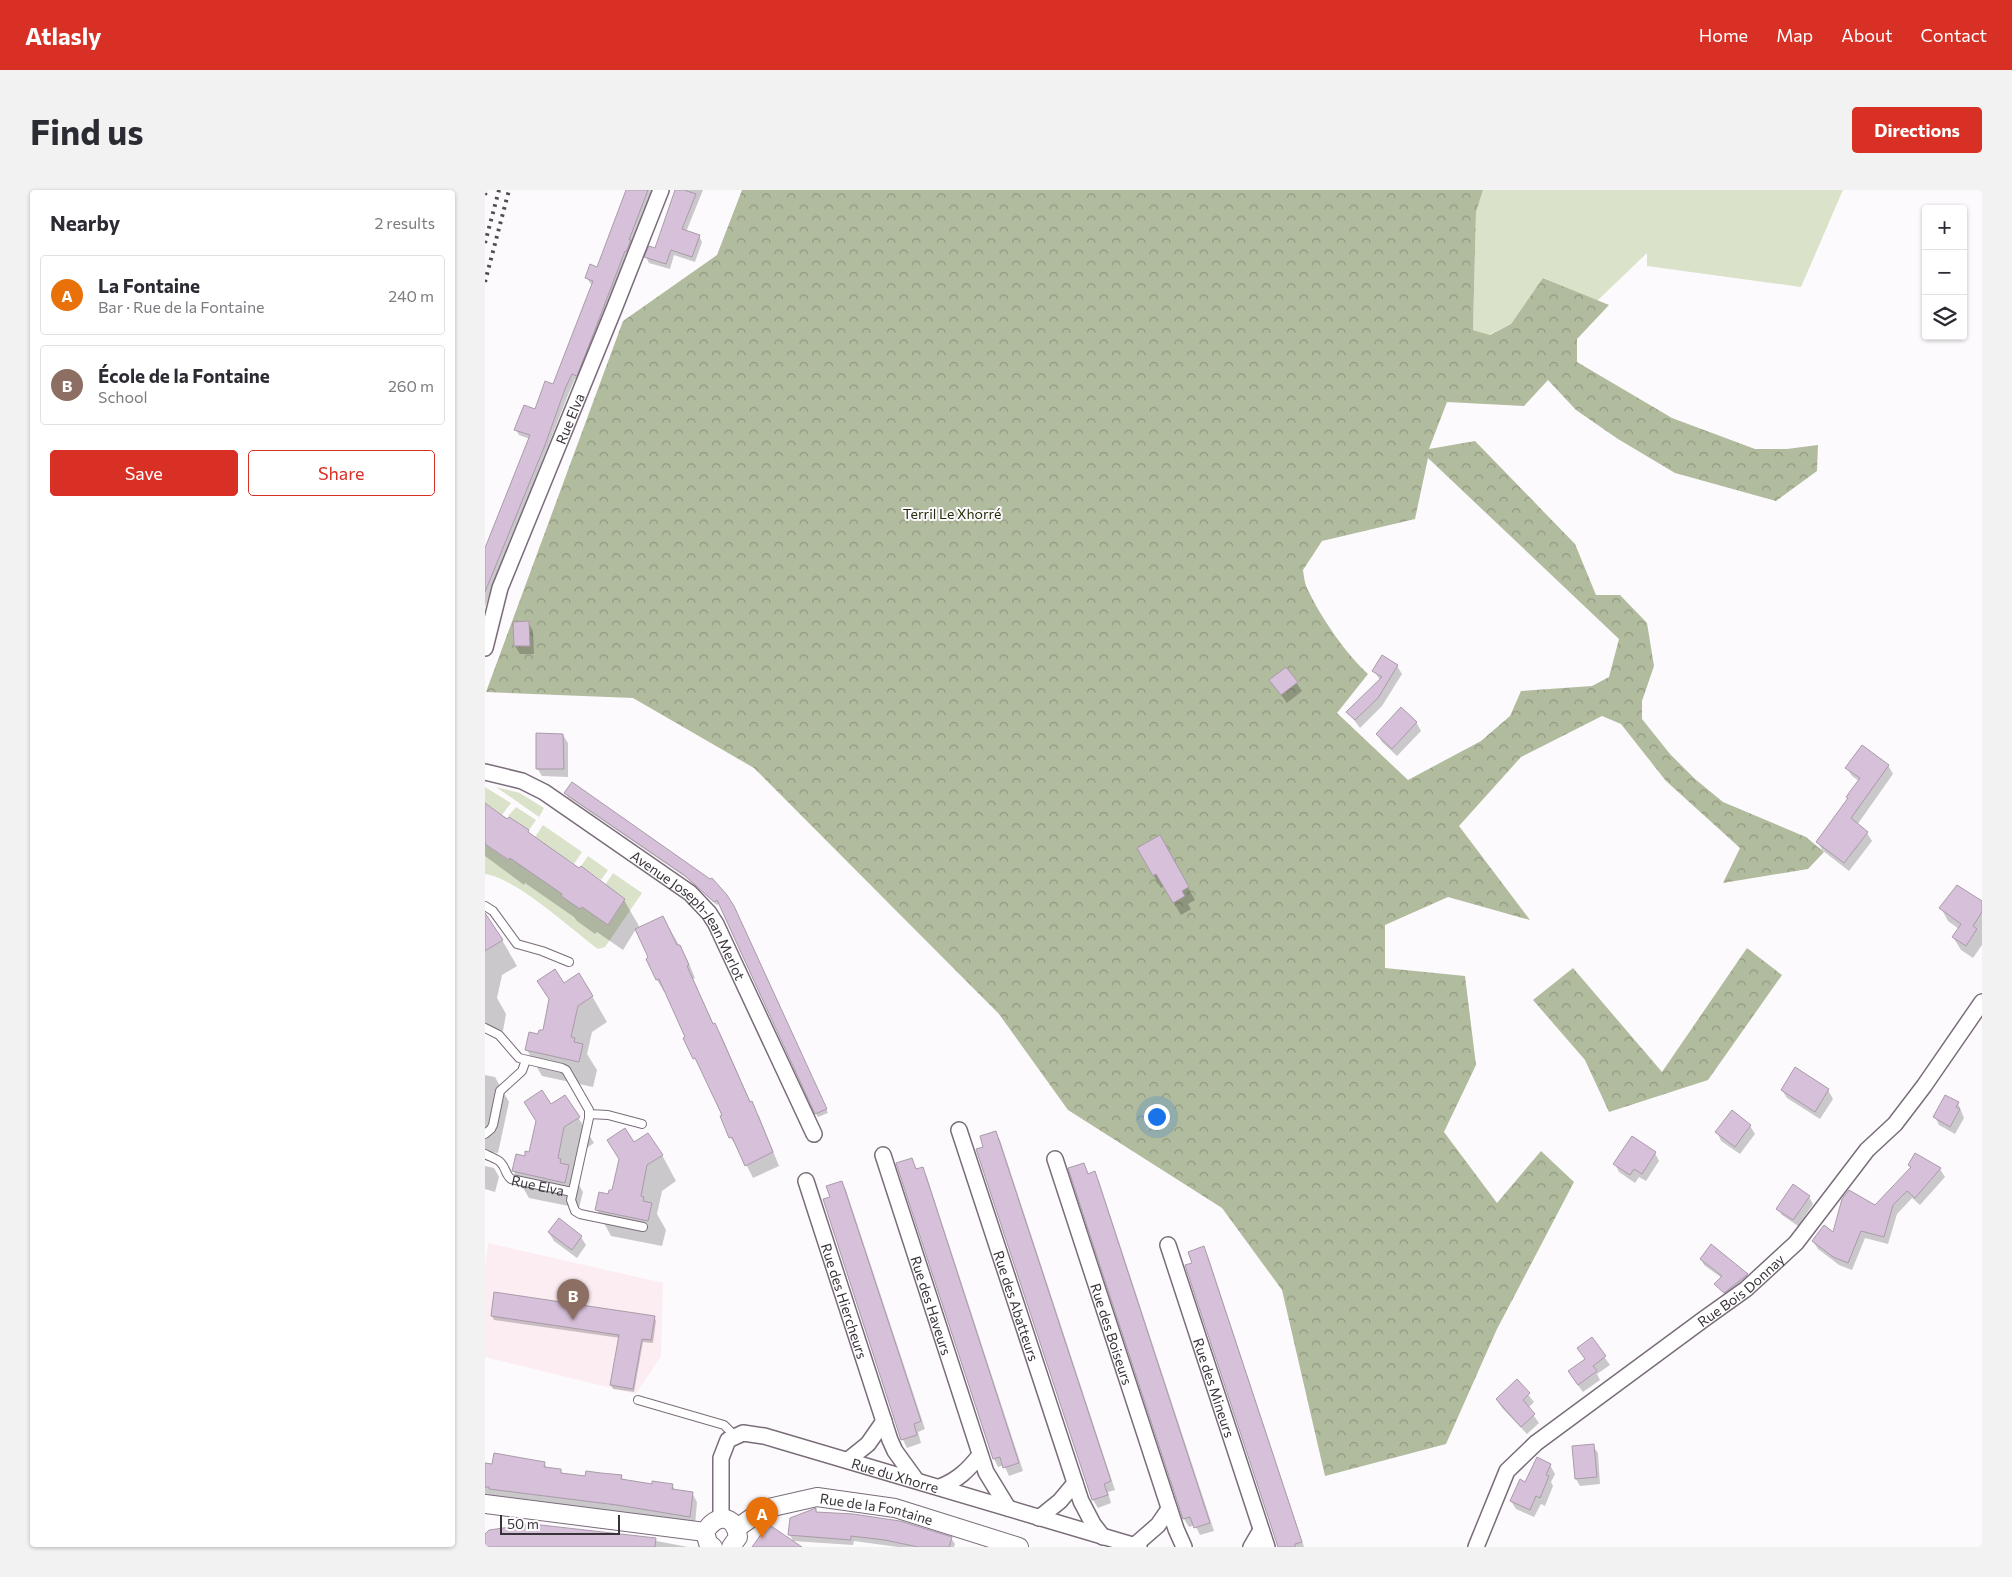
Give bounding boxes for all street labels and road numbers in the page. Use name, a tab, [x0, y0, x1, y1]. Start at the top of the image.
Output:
street label: Rue Elva	[551, 390, 587, 446]
street label: Avenue Joseph-Jean Merlot	[628, 846, 750, 983]
street label: Rue Elva	[510, 1171, 566, 1199]
street label: Rue des Hiercheurs	[818, 1241, 872, 1361]
street label: Rue des Abatteurs	[991, 1248, 1043, 1363]
street label: Rue Bois Donnay	[1694, 1250, 1787, 1330]
street label: Rue des Haveurs	[908, 1254, 956, 1357]
street label: Rue des Boiseurs	[1088, 1281, 1137, 1387]
street label: Rue des Mineurs	[1190, 1336, 1239, 1439]
street label: Rue du Xhorre	[850, 1454, 941, 1496]
street label: Rue de la Fontaine	[819, 1489, 935, 1528]

